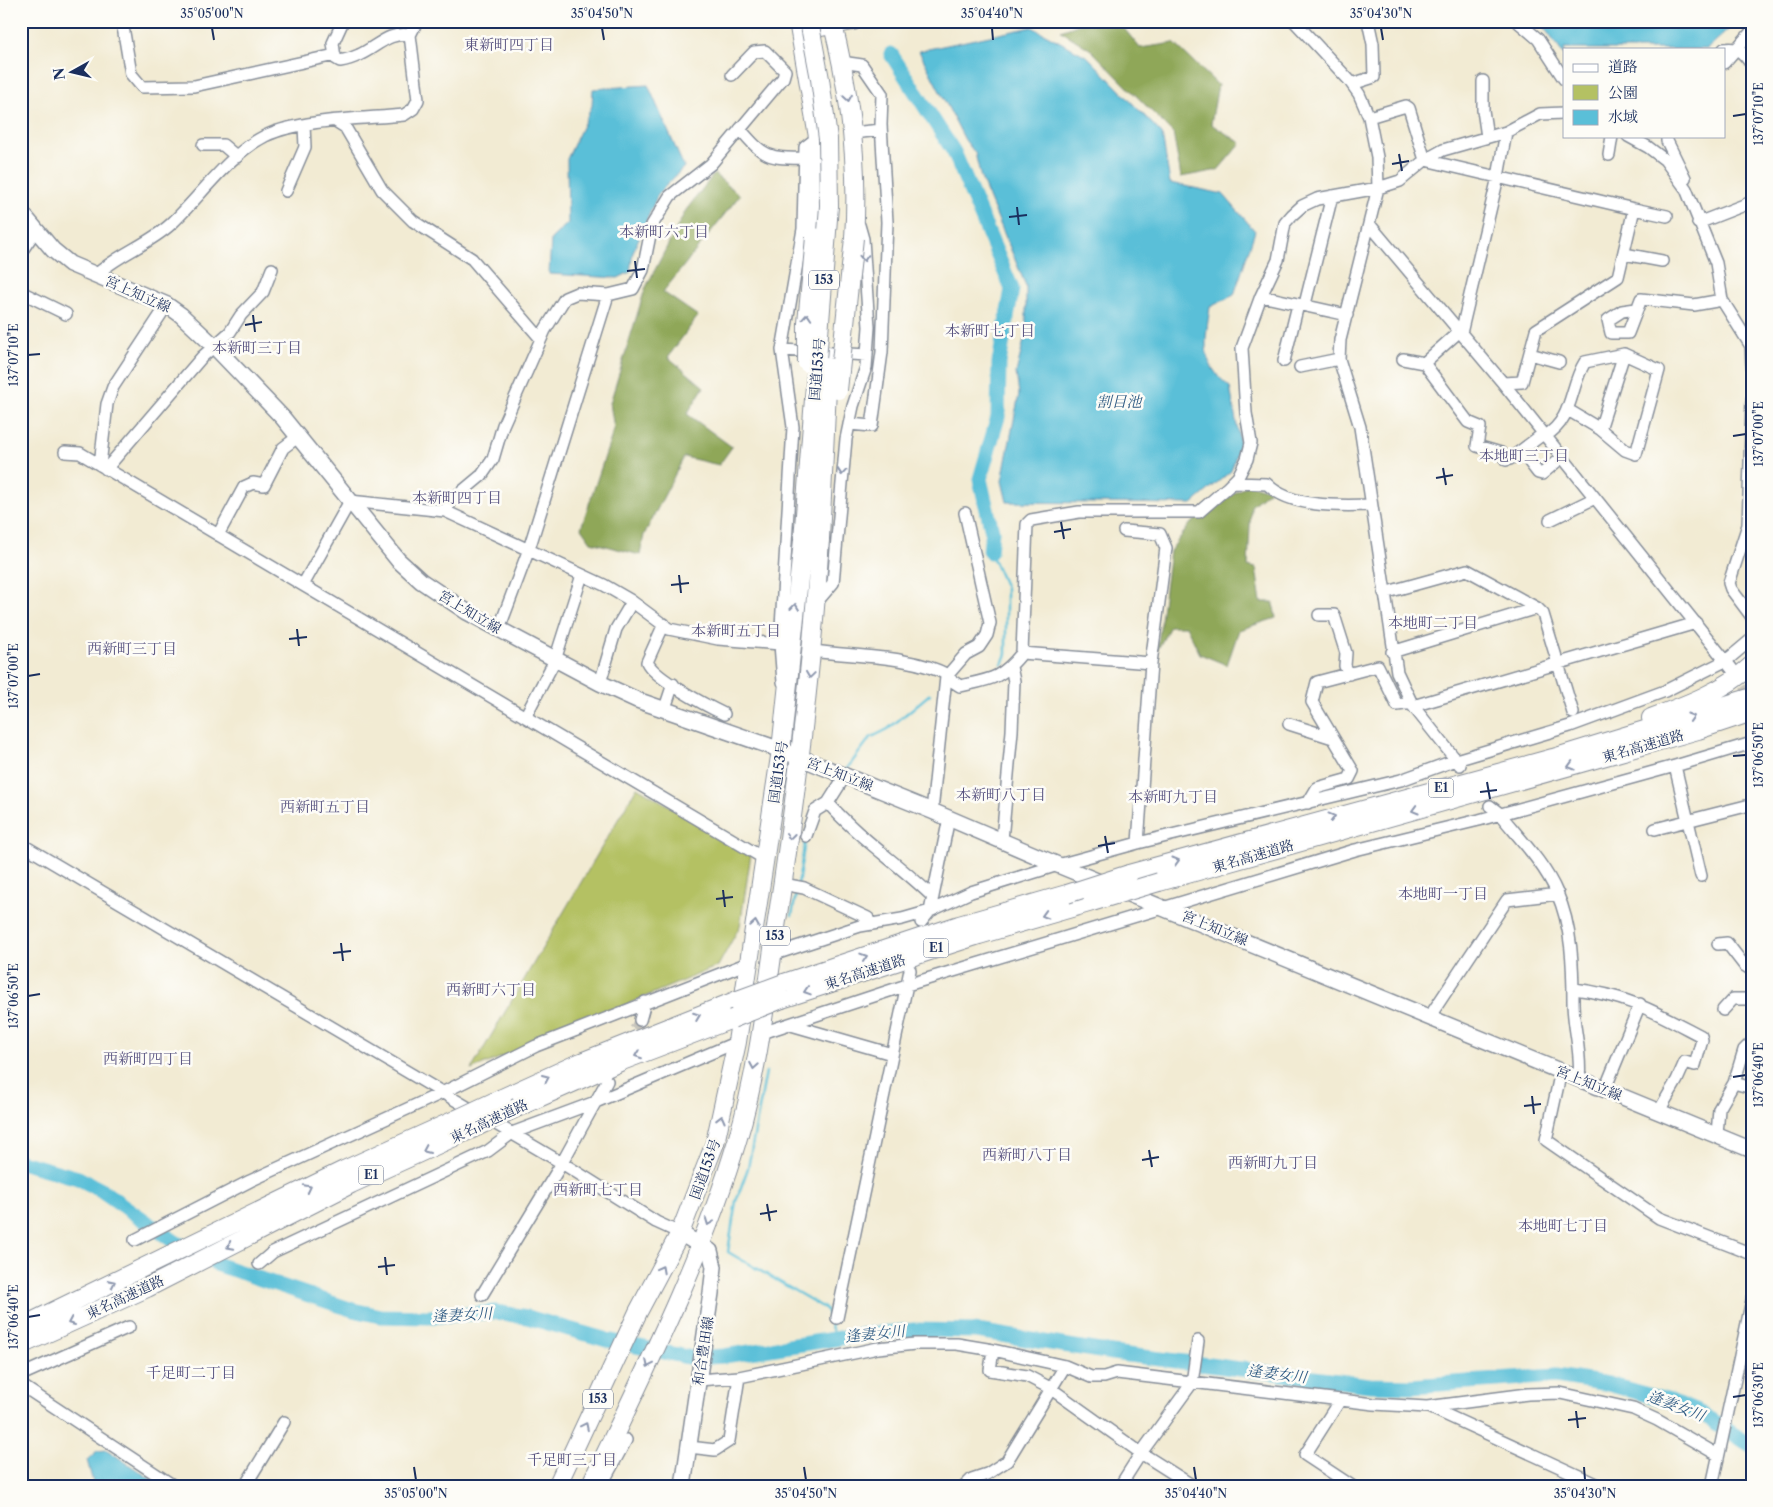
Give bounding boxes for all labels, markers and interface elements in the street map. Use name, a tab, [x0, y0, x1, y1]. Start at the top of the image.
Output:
text: 35°05'00"N	[180, 6, 244, 21]
text: 35°04'50"N	[571, 6, 633, 21]
text: 35°04'40"N	[961, 6, 1023, 21]
text: 35°04'30"N	[1350, 6, 1412, 21]
district label: 東新町四丁目	[464, 35, 554, 54]
north arrow	[48, 48, 98, 98]
legend	[1563, 48, 1726, 138]
text: 道路	[1608, 57, 1638, 76]
text: N	[49, 67, 69, 81]
text: 137°07'10"E	[1751, 82, 1766, 146]
text: 公園	[1608, 83, 1638, 102]
one-way arrow	[842, 94, 853, 102]
text: 水域	[1608, 107, 1638, 126]
district label: 本新町六丁目	[619, 222, 709, 241]
one-way arrow	[858, 254, 869, 262]
road number: 153	[809, 270, 839, 290]
street label: 宮上知立線	[102, 272, 174, 316]
one-way arrow	[802, 313, 813, 321]
district label: 本新町七丁目	[945, 321, 1035, 340]
text: 137°07'10"E	[6, 323, 21, 387]
street label: 国道153号	[805, 337, 829, 401]
district label: 本新町三丁目	[212, 338, 302, 357]
water label: 割目池	[1096, 392, 1143, 411]
text: 137°07'00"E	[1751, 401, 1766, 467]
district label: 本地町三丁目	[1479, 446, 1569, 465]
one-way arrow	[837, 468, 848, 476]
district label: 本新町四丁目	[412, 488, 502, 507]
street label: 宮上知立線	[435, 586, 505, 638]
one-way arrow	[789, 603, 800, 611]
district label: 本地町二丁目	[1388, 613, 1478, 632]
district label: 本新町五丁目	[691, 621, 781, 640]
district label: 西新町三丁目	[87, 639, 177, 658]
text: 137°07'00"E	[6, 643, 21, 709]
one-way arrow	[805, 670, 815, 679]
one-way arrow	[1686, 712, 1695, 722]
text: 137°06'50"E	[1751, 722, 1766, 788]
street label: 東名高速道路	[1600, 726, 1686, 766]
street label: 国道153号	[765, 739, 791, 805]
street label: 宮上知立線	[804, 753, 876, 795]
one-way arrow	[1566, 760, 1575, 771]
road number: E1	[1428, 778, 1454, 798]
district label: 本新町八丁目	[956, 785, 1046, 804]
district label: 本新町九丁目	[1128, 787, 1218, 806]
district label: 西新町五丁目	[280, 797, 370, 816]
one-way arrow	[1411, 805, 1419, 815]
one-way arrow	[1328, 812, 1337, 823]
one-way arrow	[785, 832, 796, 840]
street label: 東名高速道路	[1210, 836, 1296, 876]
one-way arrow	[1171, 856, 1179, 866]
district label: 本地町一丁目	[1398, 884, 1488, 903]
street label: 宮上知立線	[1179, 907, 1251, 949]
one-way arrow	[1041, 910, 1050, 920]
one-way arrow	[749, 920, 759, 929]
road number: 153	[760, 926, 790, 946]
road number: E1	[924, 938, 948, 958]
street label: 東名高速道路	[822, 950, 908, 994]
one-way arrow	[859, 952, 867, 962]
text: 137°06'50"E	[6, 963, 21, 1029]
district label: 西新町六丁目	[446, 980, 536, 999]
one-way arrow	[803, 985, 811, 995]
one-way arrow	[692, 1012, 701, 1023]
text: 137°06'40"E	[1751, 1042, 1766, 1108]
one-way arrow	[634, 1048, 643, 1059]
district label: 西新町四丁目	[103, 1049, 193, 1068]
one-way arrow	[749, 1061, 759, 1070]
street label: 宮上知立線	[1553, 1062, 1625, 1104]
one-way arrow	[541, 1073, 550, 1084]
street label: 東名高速道路	[447, 1095, 531, 1147]
one-way arrow	[715, 1114, 726, 1123]
street label: 国道153号	[686, 1136, 724, 1202]
one-way arrow	[422, 1144, 431, 1154]
district label: 西新町八丁目	[982, 1145, 1072, 1164]
district label: 西新町九丁目	[1228, 1153, 1318, 1172]
road number: E1	[358, 1166, 384, 1184]
district label: 西新町七丁目	[553, 1180, 643, 1199]
one-way arrow	[303, 1184, 312, 1194]
district label: 本地町七丁目	[1518, 1216, 1608, 1235]
one-way arrow	[705, 1217, 715, 1225]
one-way arrow	[226, 1240, 235, 1250]
one-way arrow	[655, 1266, 665, 1275]
street label: 東名高速道路	[83, 1271, 167, 1323]
one-way arrow	[107, 1279, 116, 1289]
text: 137°06'40"E	[6, 1284, 21, 1350]
water label: 逢妻女川	[432, 1303, 494, 1326]
street label: 和合豊田線	[689, 1315, 717, 1387]
one-way arrow	[67, 1316, 76, 1326]
water label: 逢妻女川	[844, 1321, 908, 1346]
one-way arrow	[644, 1359, 655, 1368]
water label: 逢妻女川	[1246, 1360, 1310, 1387]
text: 137°06'30"E	[1751, 1362, 1766, 1428]
district label: 千足町二丁目	[146, 1363, 236, 1382]
water label: 逢妻女川	[1645, 1386, 1709, 1426]
road number: 153	[583, 1390, 613, 1408]
one-way arrow	[579, 1422, 589, 1431]
district label: 千足町三丁目	[527, 1450, 617, 1469]
text: 35°05'00"N	[384, 1486, 448, 1501]
text: 35°04'50"N	[775, 1486, 837, 1501]
text: 35°04'40"N	[1165, 1486, 1227, 1501]
text: 35°04'30"N	[1554, 1486, 1616, 1501]

